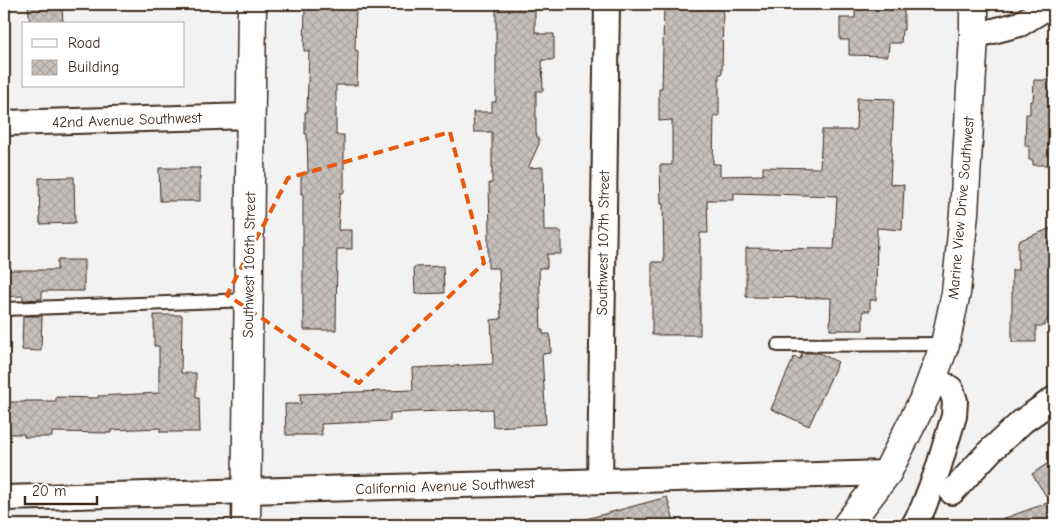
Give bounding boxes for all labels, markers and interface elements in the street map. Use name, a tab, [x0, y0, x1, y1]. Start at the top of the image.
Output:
legend	[22, 22, 185, 88]
text: Road	[68, 34, 100, 52]
text: Building	[68, 58, 119, 76]
street label: 42nd Avenue Southwest	[52, 108, 203, 132]
street label: Marine View Drive Southwest	[944, 115, 978, 300]
street label: Southwest 107th Street	[593, 170, 613, 316]
street label: Southwest 106th Street	[239, 191, 259, 338]
scale bar	[25, 474, 98, 506]
street label: California Avenue Southwest	[355, 474, 536, 498]
text: 20 m	[32, 482, 66, 500]

